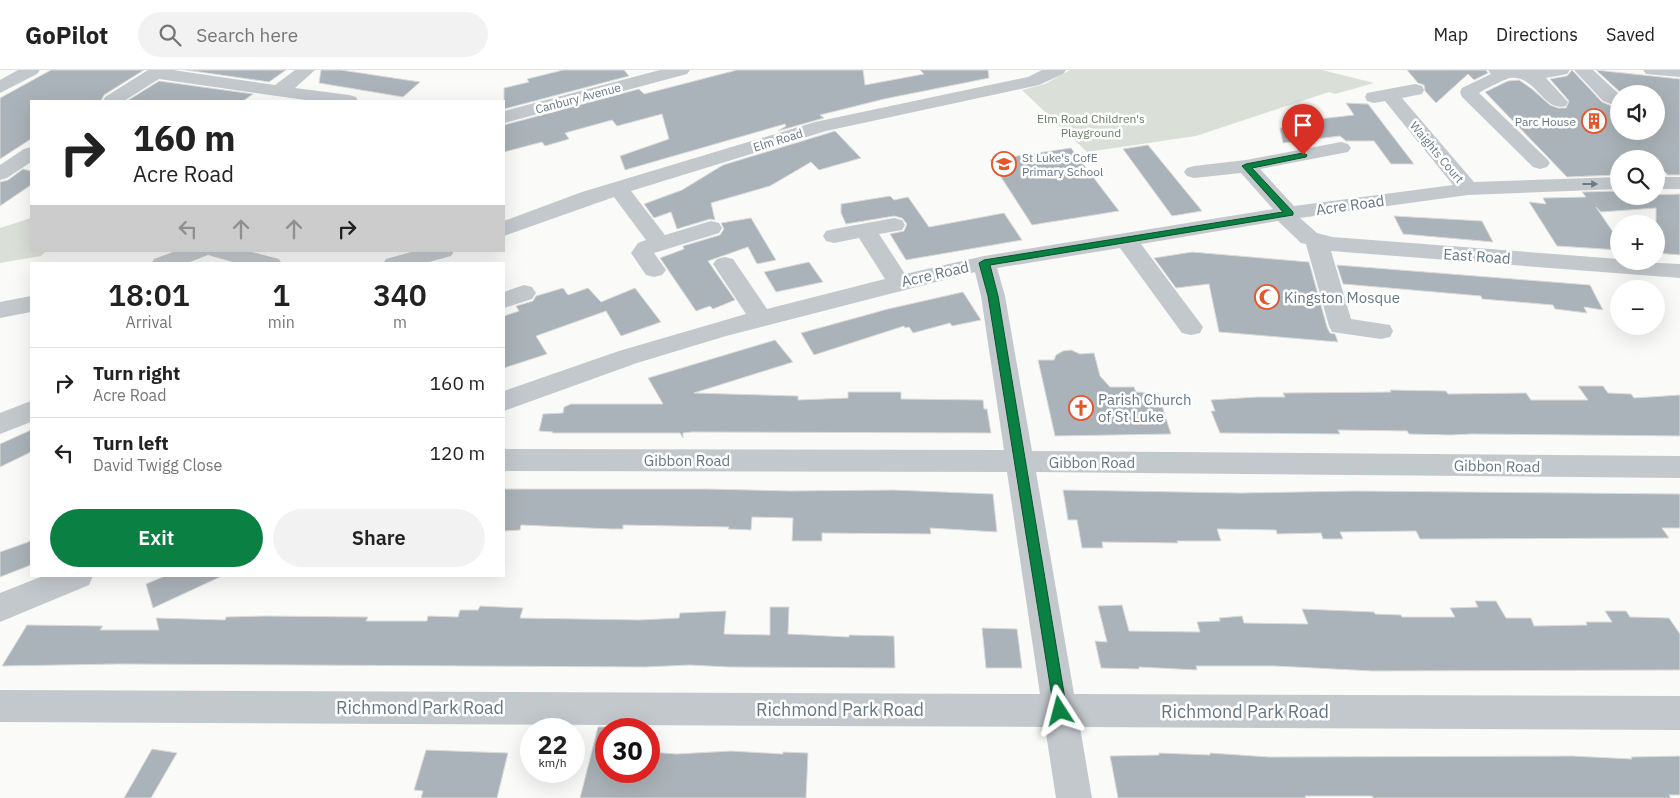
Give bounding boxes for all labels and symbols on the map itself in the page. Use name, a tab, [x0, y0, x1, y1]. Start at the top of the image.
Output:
street label: Canbury Avenue	[534, 79, 623, 117]
pin	[1282, 104, 1324, 155]
building icon: Parc House	[1581, 108, 1607, 134]
park label: Elm Road Children's Playground	[1037, 111, 1145, 140]
place label: Parc House	[1515, 114, 1576, 129]
street label: Waights Court	[1407, 118, 1467, 186]
street label: Elm Road	[751, 125, 805, 155]
place label: St Luke's CofE Primary School	[1022, 150, 1103, 179]
school or university icon: St Luke's CofE Primary School	[991, 151, 1017, 177]
one-way arrow	[1582, 180, 1598, 188]
street label: Acre Road	[1315, 191, 1385, 219]
street label: East Road	[1443, 244, 1511, 268]
street label: Acre Road	[899, 257, 971, 291]
mosque icon: Kingston Mosque	[1254, 284, 1280, 310]
place label: Kingston Mosque	[1284, 288, 1400, 307]
place label: Parish Church of St Luke	[1098, 390, 1191, 426]
church icon: Parish Church of St Luke	[1068, 395, 1094, 421]
street label: Gibbon Road	[644, 451, 730, 470]
street label: Gibbon Road	[1049, 453, 1135, 472]
street label: Gibbon Road	[1454, 456, 1540, 476]
position arrow	[1033, 684, 1085, 736]
street label: Richmond Park Road	[336, 696, 504, 719]
street label: Richmond Park Road	[756, 698, 924, 721]
street label: Richmond Park Road	[1161, 700, 1329, 723]
speed limit sign: 30	[595, 718, 660, 783]

